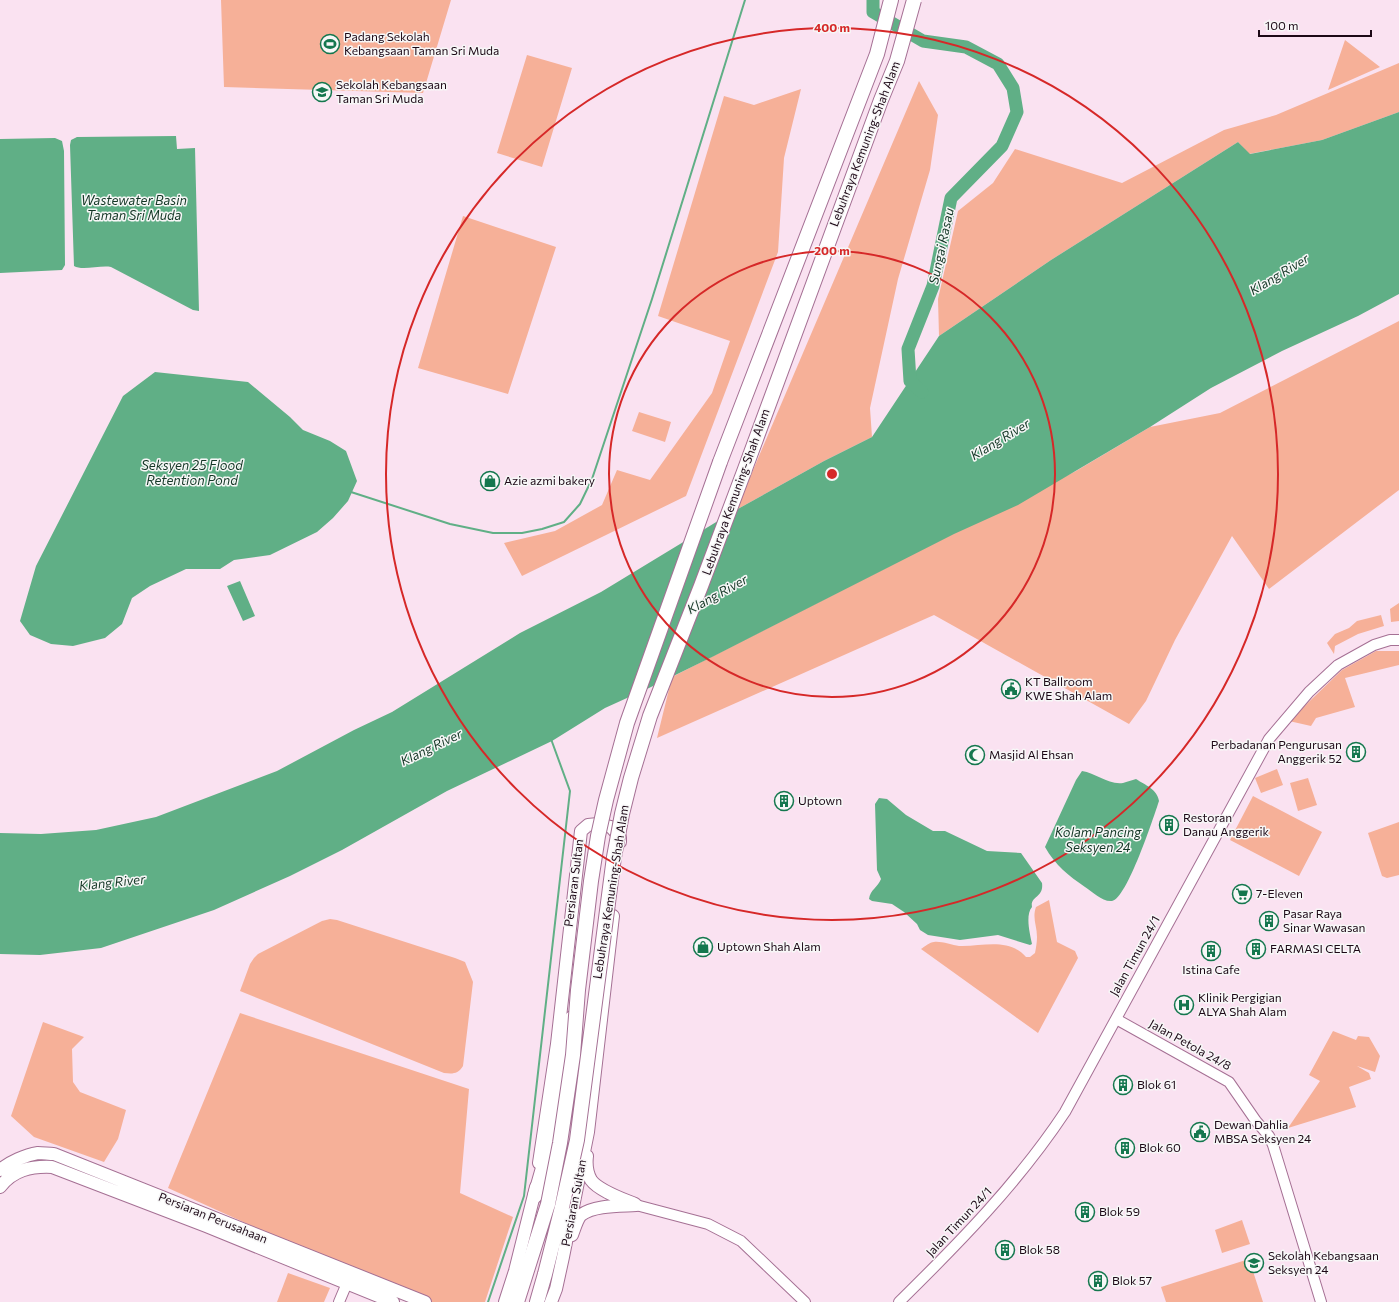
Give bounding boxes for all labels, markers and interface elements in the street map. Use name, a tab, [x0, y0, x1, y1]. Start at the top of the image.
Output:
scale bar	[1259, 12, 1371, 38]
text: 100 m	[1265, 18, 1299, 32]
text: 400 m	[814, 20, 850, 34]
place label: Padang Sekolah Kebangsaan Taman Sri Muda	[344, 29, 499, 57]
sports icon: Padang Sekolah Kebangsaan Taman Sri Muda	[319, 33, 341, 55]
street label: Lebuhraya Kemuning-Shah Alam	[826, 59, 902, 228]
place label: Sekolah Kebangsaan Taman Sri Muda	[336, 77, 447, 105]
school or university icon: Sekolah Kebangsaan Taman Sri Muda	[311, 81, 333, 103]
water label: Wastewater Basin Taman Sri Muda	[81, 192, 187, 223]
water label: Sungai Rasau	[925, 206, 957, 286]
text: 200 m	[814, 243, 850, 257]
water label: Klang River	[1246, 250, 1312, 298]
street label: Lebuhraya Kemuning-Shah Alam	[698, 407, 772, 577]
water label: Klang River	[967, 415, 1033, 463]
water label: Seksyen 25 Flood Retention Pond	[141, 457, 243, 488]
centre of rings	[825, 467, 839, 481]
shop icon: Azie azmi bakery	[479, 470, 501, 492]
place label: Azie azmi bakery	[504, 473, 595, 487]
water label: Klang River	[684, 571, 751, 617]
place label: KT Ballroom KWE Shah Alam	[1025, 674, 1112, 702]
public building icon: KT Ballroom KWE Shah Alam	[1000, 678, 1022, 700]
water label: Klang River	[398, 725, 465, 769]
place label: Perbadanan Pengurusan Anggerik 52	[1211, 737, 1342, 765]
building icon: Perbadanan Pengurusan Anggerik 52	[1345, 741, 1367, 763]
mosque icon: Masjid Al Ehsan	[964, 744, 986, 766]
place label: Masjid Al Ehsan	[989, 747, 1074, 761]
building icon: Uptown	[773, 790, 795, 812]
place label: Uptown	[798, 793, 842, 807]
street label: Lebuhraya Kemuning-Shah Alam	[589, 804, 631, 980]
place label: Restoran Danau Anggerik	[1183, 810, 1270, 838]
building icon: Restoran Danau Anggerik	[1158, 814, 1180, 836]
water label: Kolam Pancing Seksyen 24	[1055, 824, 1142, 855]
street label: Persiaran Sultan	[561, 838, 585, 927]
water label: Klang River	[78, 870, 147, 893]
supermarket icon: 7-Eleven	[1231, 883, 1253, 905]
place label: 7-Eleven	[1256, 886, 1303, 900]
place label: Pasar Raya Sinar Wawasan	[1283, 906, 1366, 934]
building icon: Pasar Raya Sinar Wawasan	[1258, 910, 1280, 932]
street label: Jalan Timun 24/1	[1106, 913, 1163, 999]
shop icon: Uptown Shah Alam	[692, 936, 714, 958]
building icon: FARMASI CELTA	[1245, 938, 1267, 960]
place label: Uptown Shah Alam	[717, 939, 821, 953]
building icon: Istina Cafe	[1200, 940, 1222, 962]
place label: FARMASI CELTA	[1270, 941, 1361, 955]
place label: Istina Cafe	[1182, 962, 1240, 976]
place label: Klinik Pergigian ALYA Shah Alam	[1198, 990, 1287, 1018]
hospital icon: Klinik Pergigian ALYA Shah Alam	[1173, 994, 1195, 1016]
street label: Jalan Petola 24/8	[1147, 1016, 1234, 1073]
building icon: Blok 61	[1112, 1074, 1134, 1096]
place label: Blok 61	[1137, 1077, 1176, 1091]
place label: Dewan Dahlia MBSA Seksyen 24	[1214, 1117, 1311, 1145]
public building icon: Dewan Dahlia MBSA Seksyen 24	[1189, 1121, 1211, 1143]
building icon: Blok 60	[1114, 1137, 1136, 1159]
place label: Blok 60	[1139, 1140, 1181, 1154]
street label: Persiaran Sultan	[558, 1158, 588, 1247]
street label: Jalan Timun 24/1	[923, 1184, 995, 1260]
street label: Persiaran Perusahaan	[157, 1189, 270, 1245]
building icon: Blok 59	[1074, 1201, 1096, 1223]
place label: Blok 59	[1099, 1204, 1140, 1218]
building icon: Blok 58	[994, 1239, 1016, 1261]
place label: Blok 58	[1019, 1242, 1060, 1256]
place label: Sekolah Kebangsaan Seksyen 24	[1268, 1248, 1379, 1276]
school or university icon: Sekolah Kebangsaan Seksyen 24	[1243, 1252, 1265, 1274]
building icon: Blok 57	[1087, 1270, 1109, 1292]
place label: Blok 57	[1112, 1273, 1152, 1287]

